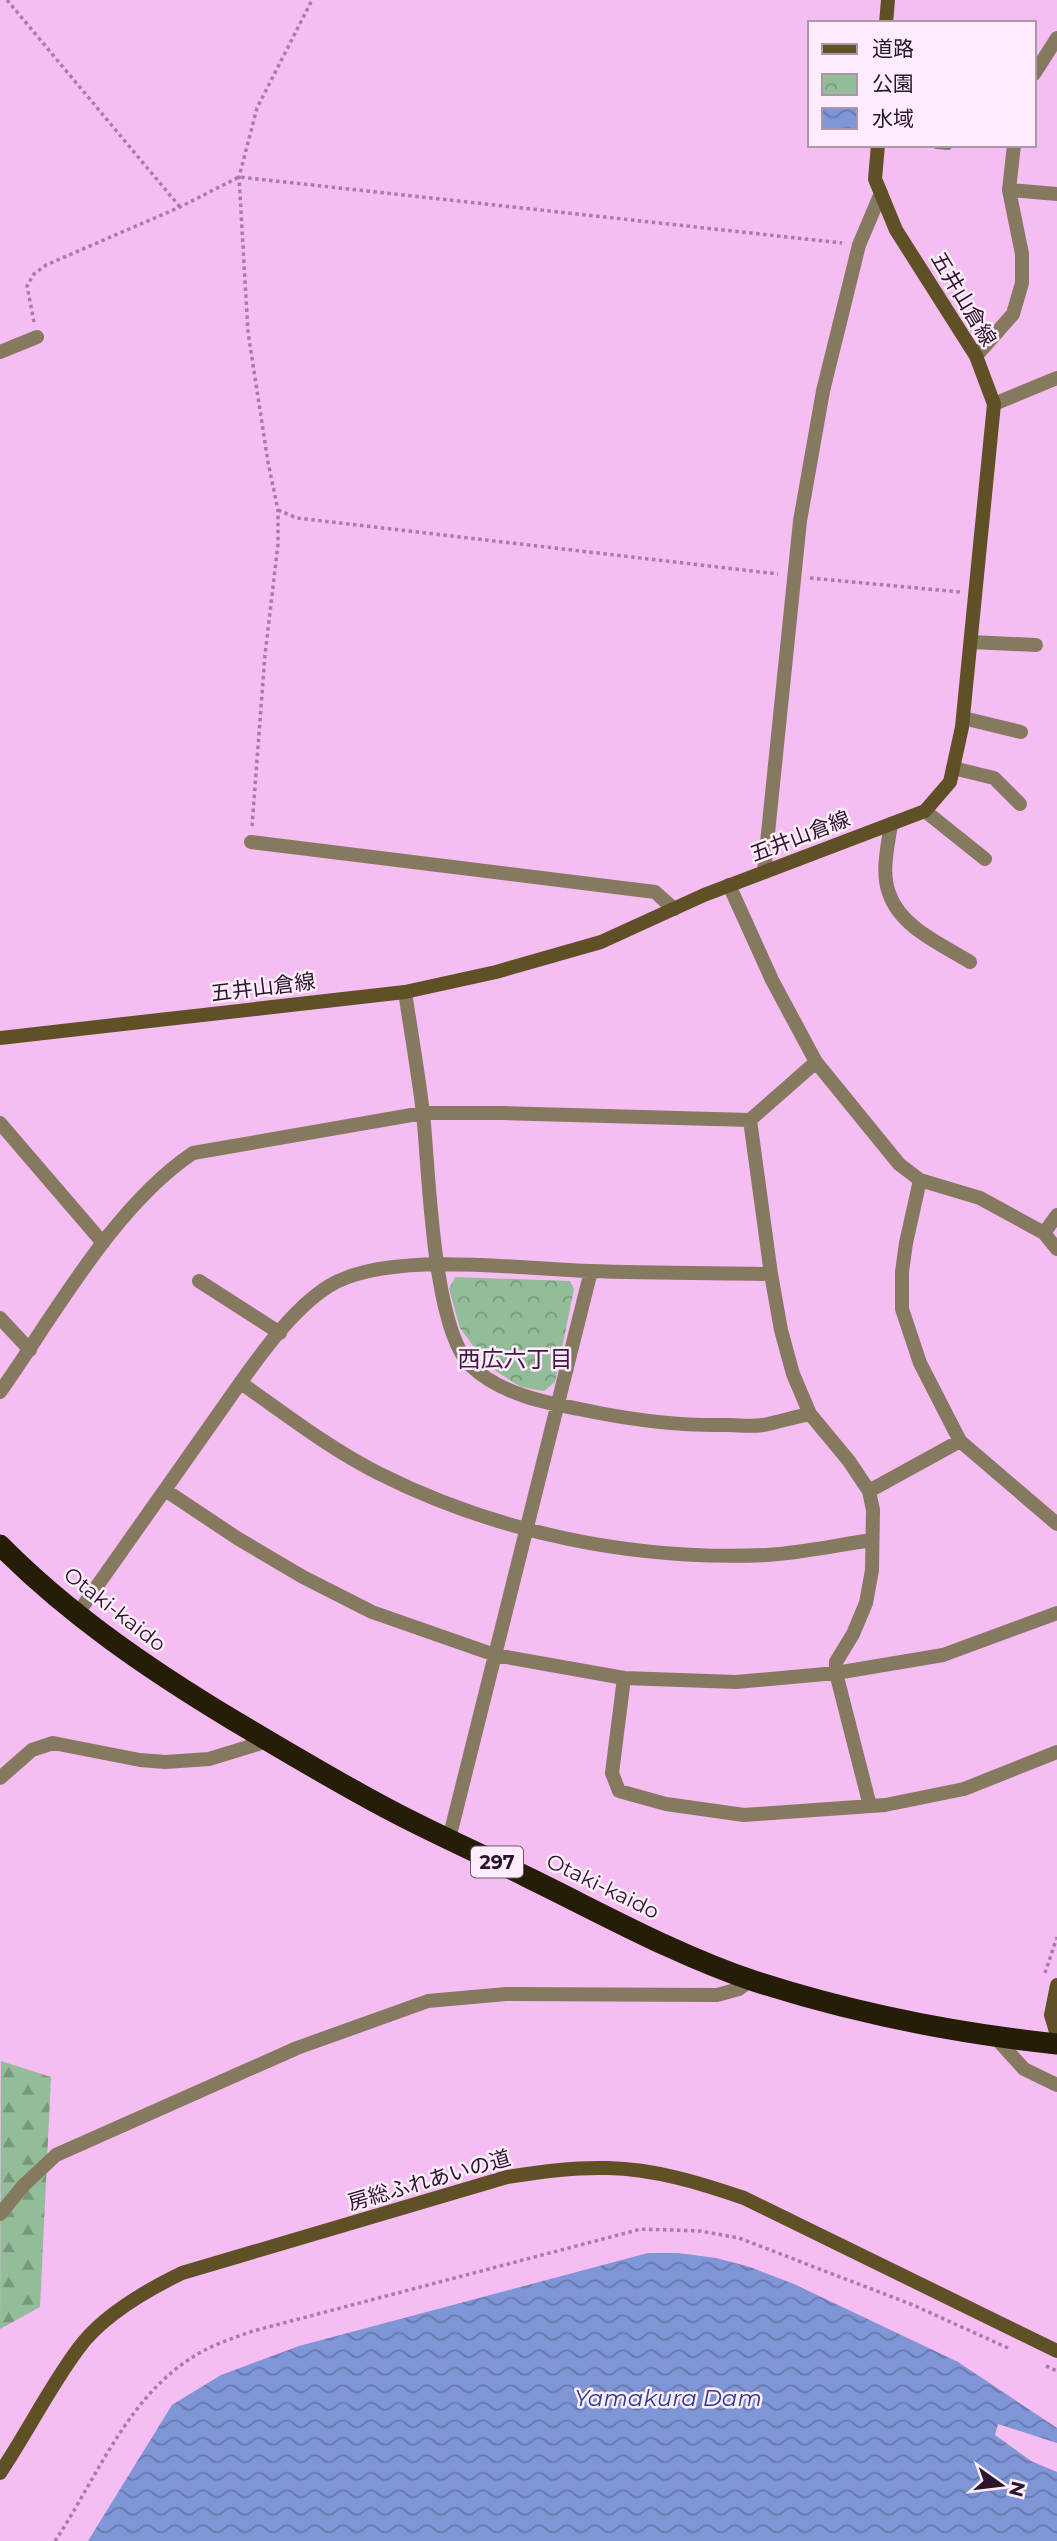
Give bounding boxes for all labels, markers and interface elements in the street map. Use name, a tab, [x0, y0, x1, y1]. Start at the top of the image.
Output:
legend	[808, 21, 1036, 147]
text: 道路	[872, 36, 914, 61]
text: 公園	[872, 71, 914, 96]
text: 水域	[872, 106, 914, 131]
street label: 五井山倉線	[926, 248, 1002, 350]
street label: 五井山倉線	[747, 806, 853, 866]
street label: 五井山倉線	[209, 968, 317, 1006]
district label: 西広六丁目	[458, 1345, 573, 1373]
street label: Otaki-kaido	[59, 1562, 171, 1656]
road number: 297	[471, 1846, 523, 1878]
street label: Otaki-kaido	[543, 1848, 663, 1924]
street label: 房総ふれあいの道	[345, 2145, 513, 2215]
water label: Yamakura Dam	[574, 2384, 762, 2412]
north arrow	[966, 2450, 1036, 2520]
text: N	[1004, 2479, 1030, 2499]

